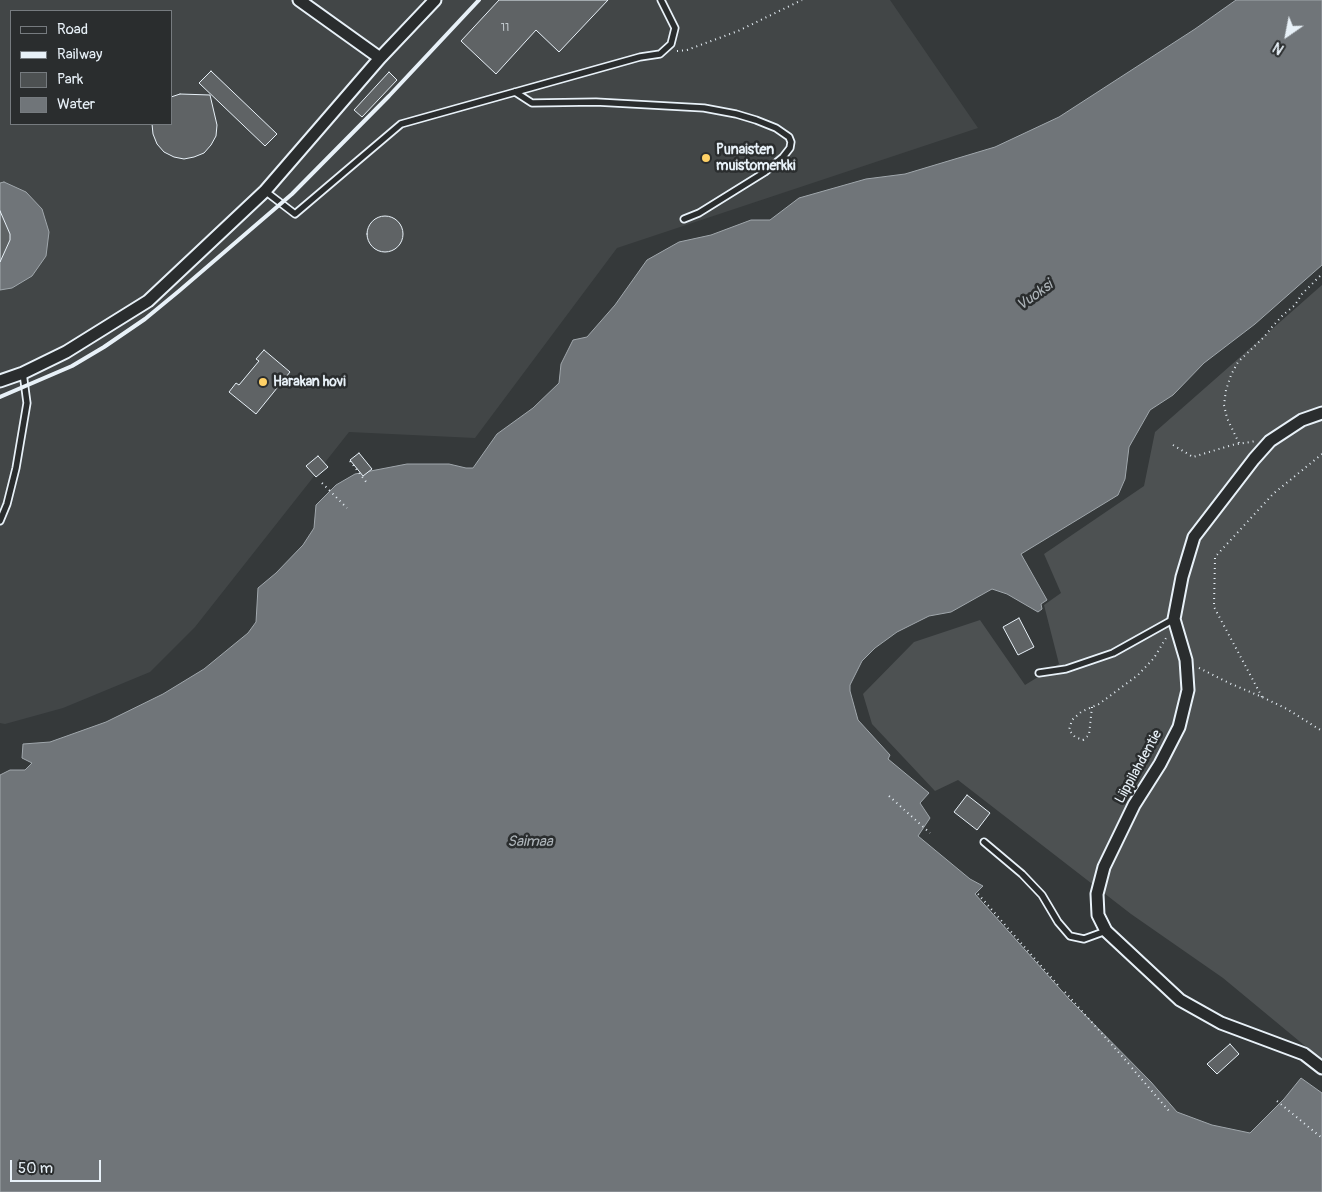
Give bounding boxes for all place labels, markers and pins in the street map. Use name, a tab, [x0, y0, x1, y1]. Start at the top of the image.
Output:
place label: Punaisten muistomerkki	[716, 142, 795, 174]
marker: Punaisten muistomerkki	[700, 152, 712, 164]
place label: Harakan hovi	[273, 374, 346, 390]
marker: Harakan hovi	[257, 376, 269, 388]

